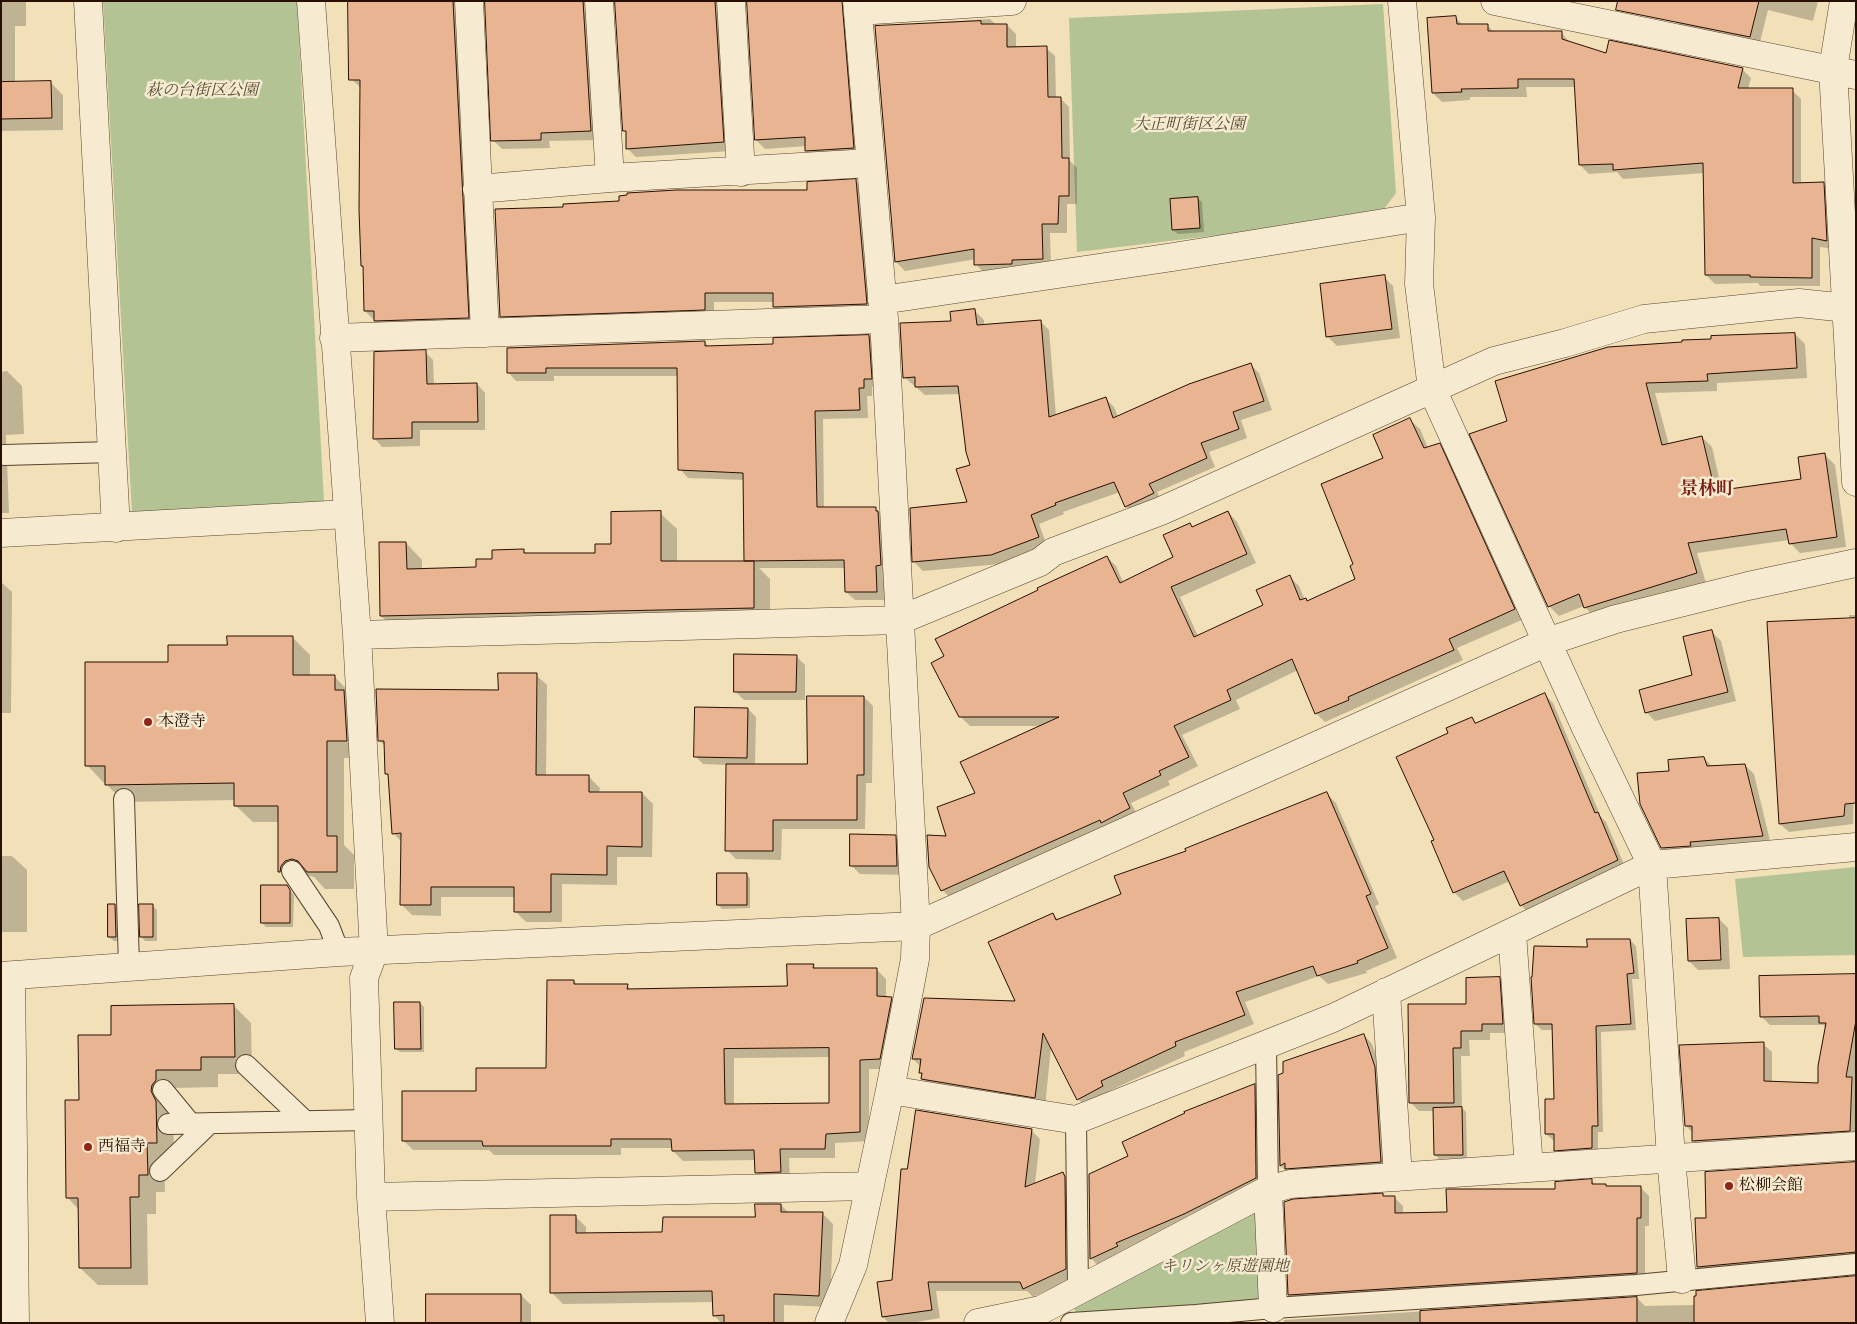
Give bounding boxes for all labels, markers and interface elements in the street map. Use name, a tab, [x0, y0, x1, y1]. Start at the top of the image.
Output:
park label: 萩の台街区公園	[146, 81, 258, 101]
park label: 大正町街区公園	[1133, 115, 1245, 135]
district label: 景林町	[1680, 478, 1734, 500]
place label: 本澄寺	[158, 712, 206, 732]
marker: 本澄寺	[142, 716, 154, 728]
place label: 西福寺	[98, 1137, 146, 1157]
marker: 西福寺	[82, 1141, 94, 1153]
place label: 松柳会館	[1739, 1176, 1803, 1196]
marker: 松柳会館	[1723, 1180, 1735, 1192]
park label: キリンヶ原遊園地	[1161, 1257, 1289, 1277]

